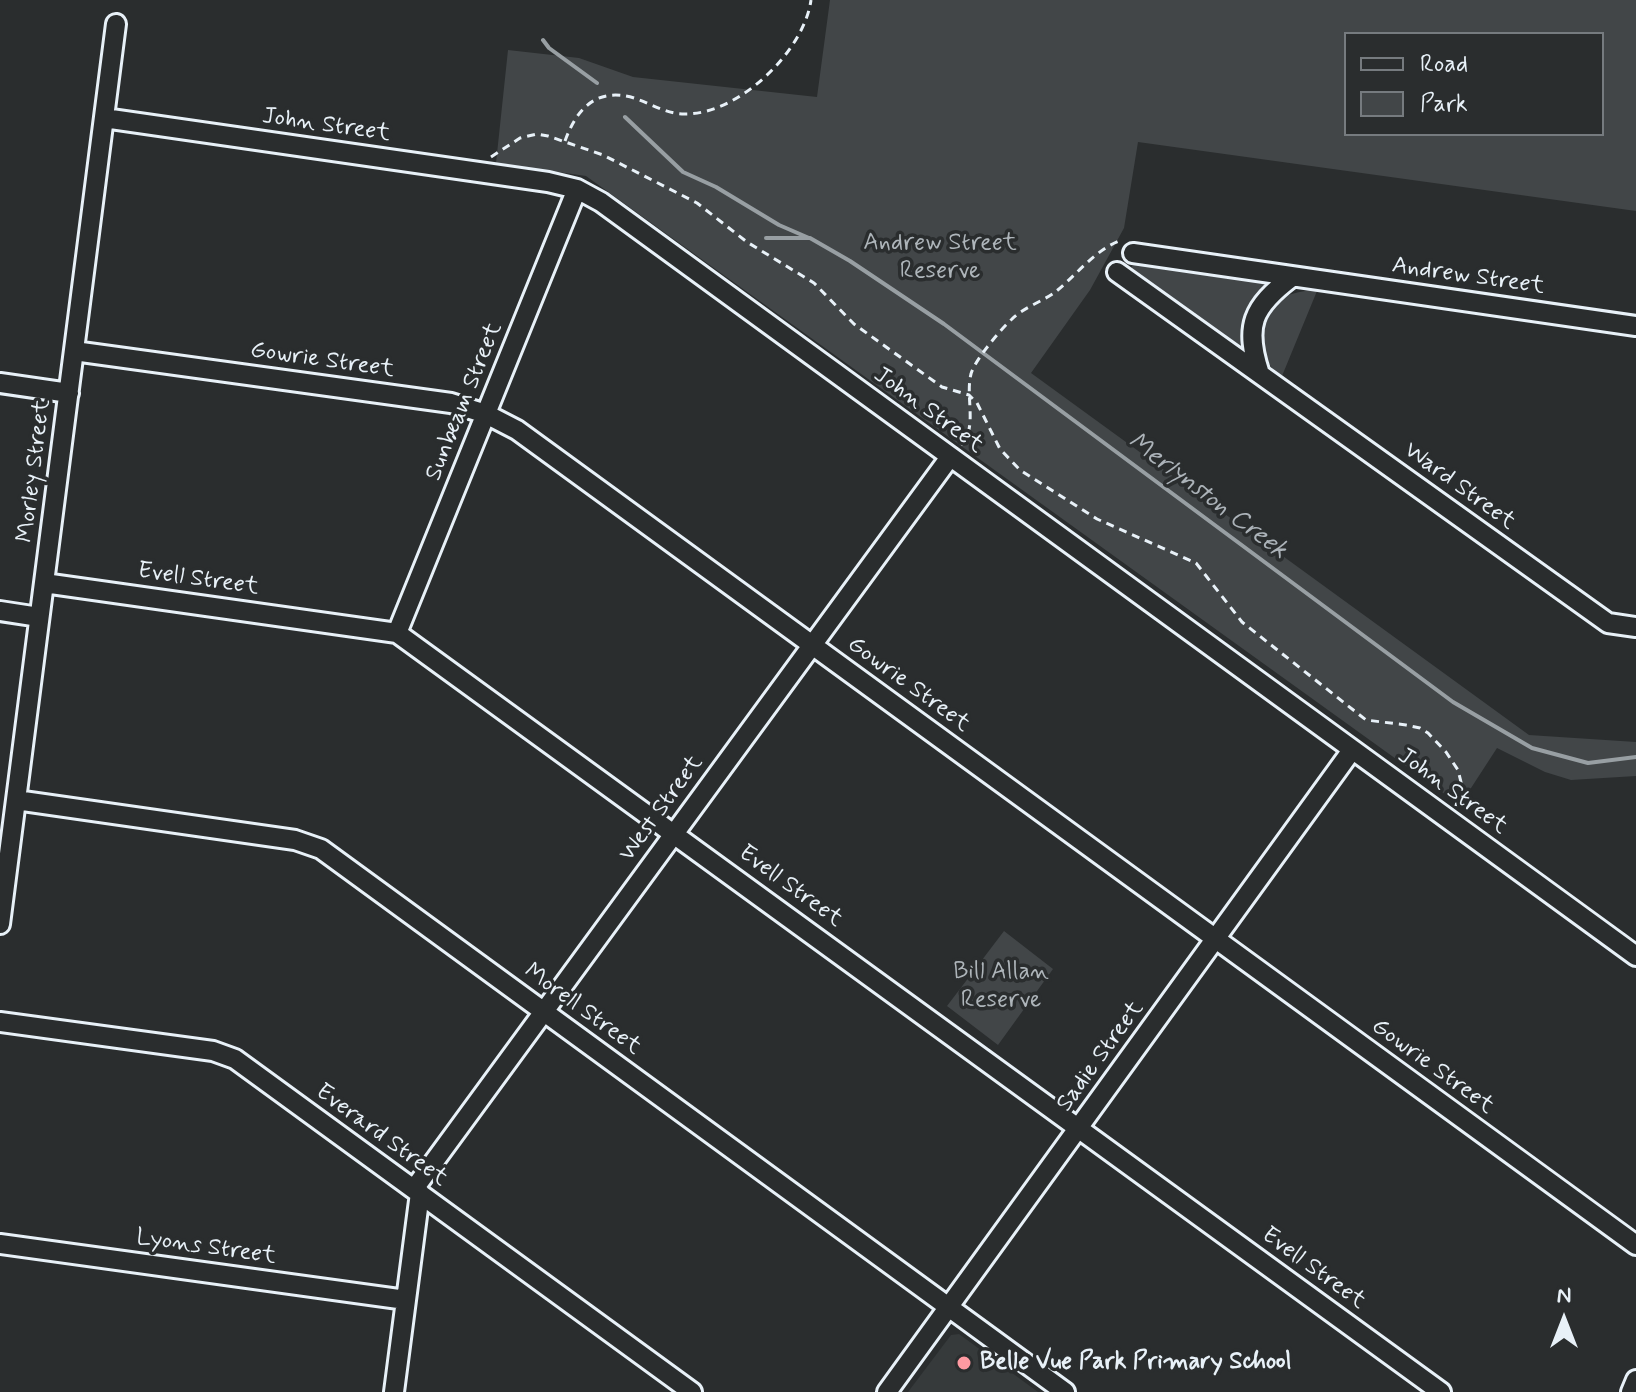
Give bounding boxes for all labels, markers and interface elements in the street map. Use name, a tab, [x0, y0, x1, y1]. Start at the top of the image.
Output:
legend	[1344, 32, 1604, 136]
text: Road	[1420, 49, 1468, 80]
text: Park	[1420, 89, 1468, 120]
street label: John Street	[260, 103, 392, 149]
park label: Andrew Street Reserve	[863, 230, 1017, 286]
street label: Andrew Street	[1390, 252, 1546, 302]
street label: Sunbeam Street	[420, 319, 510, 485]
street label: Gowrie Street	[248, 337, 396, 385]
street label: John Street	[867, 361, 989, 461]
street label: Morley Street	[12, 398, 58, 544]
water label: Merlynston Creek	[1121, 427, 1293, 567]
street label: Ward Street	[1397, 437, 1521, 537]
street label: Evell Street	[136, 557, 260, 603]
street label: Gowrie Street	[841, 631, 975, 739]
street label: John Street	[1391, 742, 1513, 842]
street label: West Street	[614, 750, 710, 868]
street label: Evell Street	[732, 840, 848, 934]
street label: Morell Street	[518, 958, 646, 1062]
park label: Bill Allan Reserve	[953, 959, 1049, 1015]
street label: Sadie Street	[1051, 996, 1151, 1118]
street label: Gowrie Street	[1365, 1013, 1499, 1121]
street label: Everard Street	[309, 1078, 453, 1194]
street label: Evell Street	[1255, 1222, 1371, 1316]
street label: Lyons Street	[134, 1224, 278, 1272]
north arrow	[1524, 1280, 1604, 1360]
text: N	[1557, 1282, 1571, 1310]
place label: Belle Vue Park Primary School	[980, 1349, 1291, 1377]
marker: Belle Vue Park Primary School	[955, 1354, 973, 1372]

